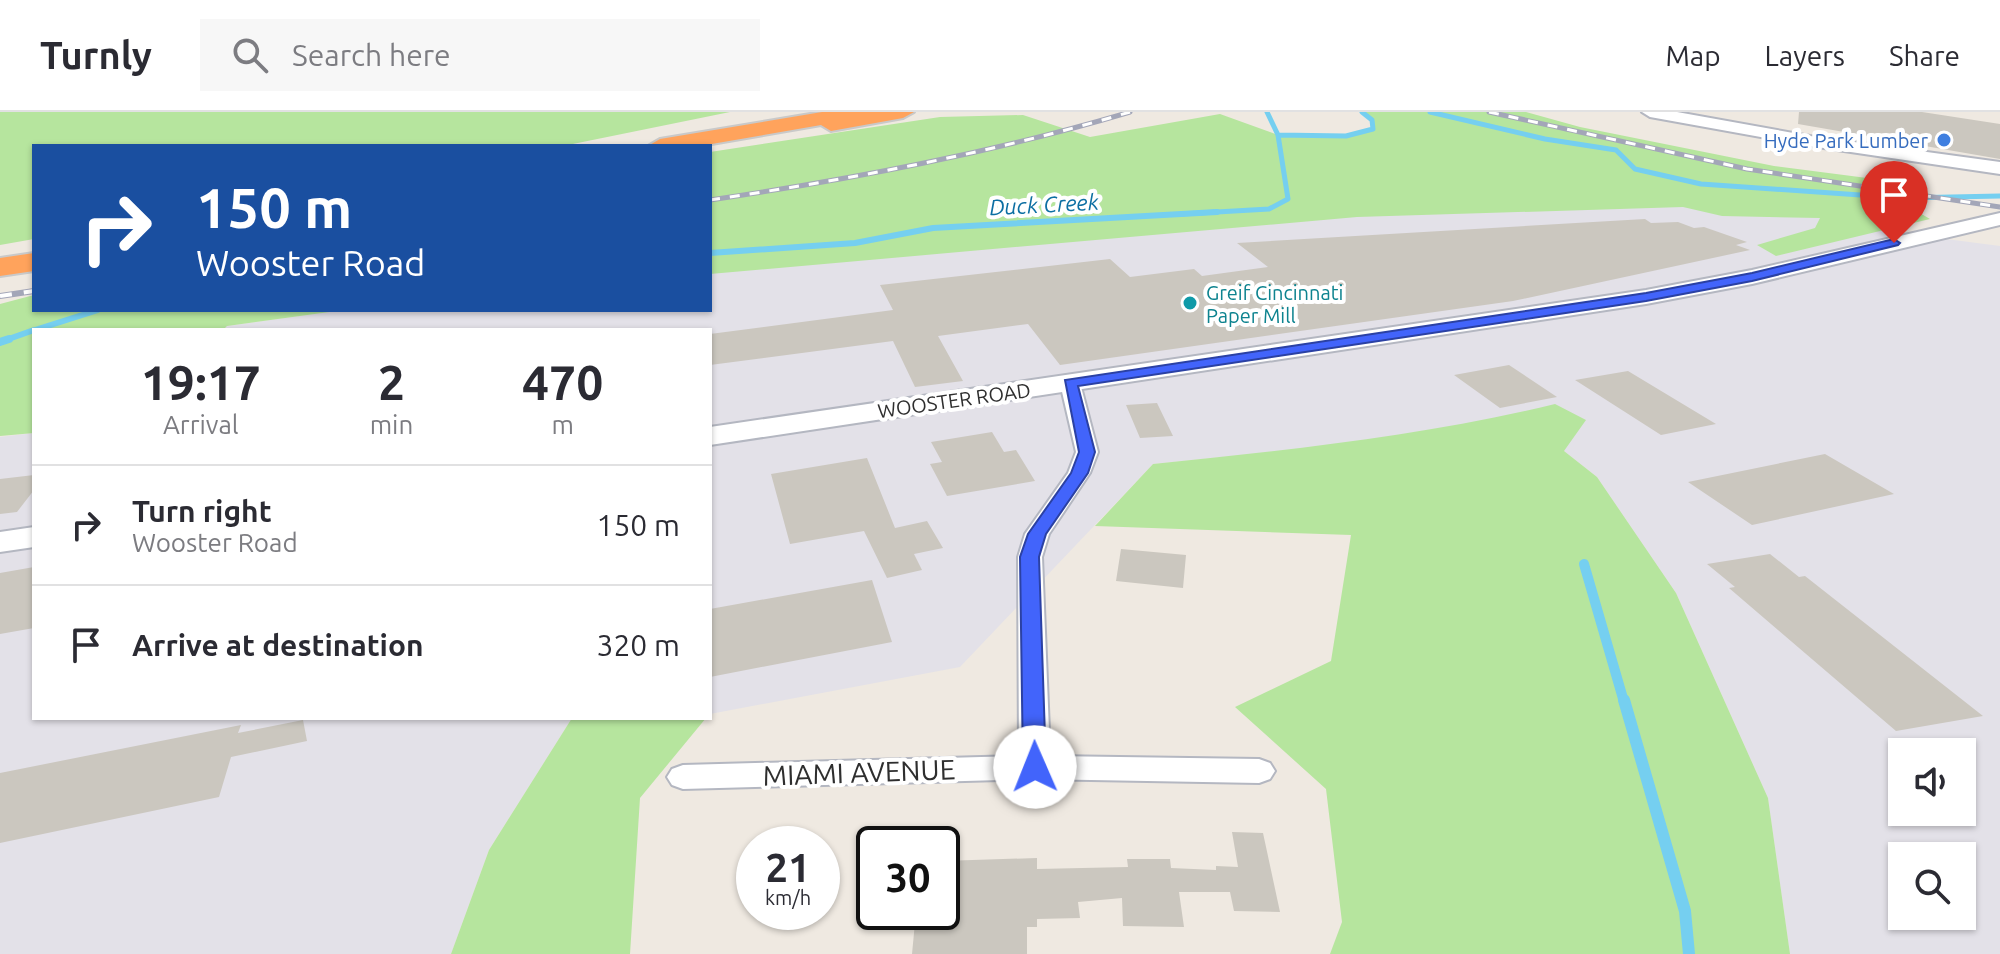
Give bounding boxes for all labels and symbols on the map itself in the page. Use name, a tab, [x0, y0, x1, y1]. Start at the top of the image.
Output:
place label: Hyde Park Lumber	[1764, 129, 1928, 152]
marker: Hyde Park Lumber	[1935, 131, 1953, 149]
pin	[1860, 161, 1928, 243]
water label: Duck Creek	[989, 189, 1100, 219]
place label: Greif Cincinnati Paper Mill	[1206, 281, 1343, 327]
marker: Greif Cincinnati Paper Mill	[1181, 294, 1199, 312]
street label: WOOSTER ROAD	[876, 378, 1032, 422]
position arrow	[993, 725, 1077, 809]
street label: MIAMI AVENUE	[762, 753, 956, 791]
speed limit sign: 30	[856, 826, 960, 930]

